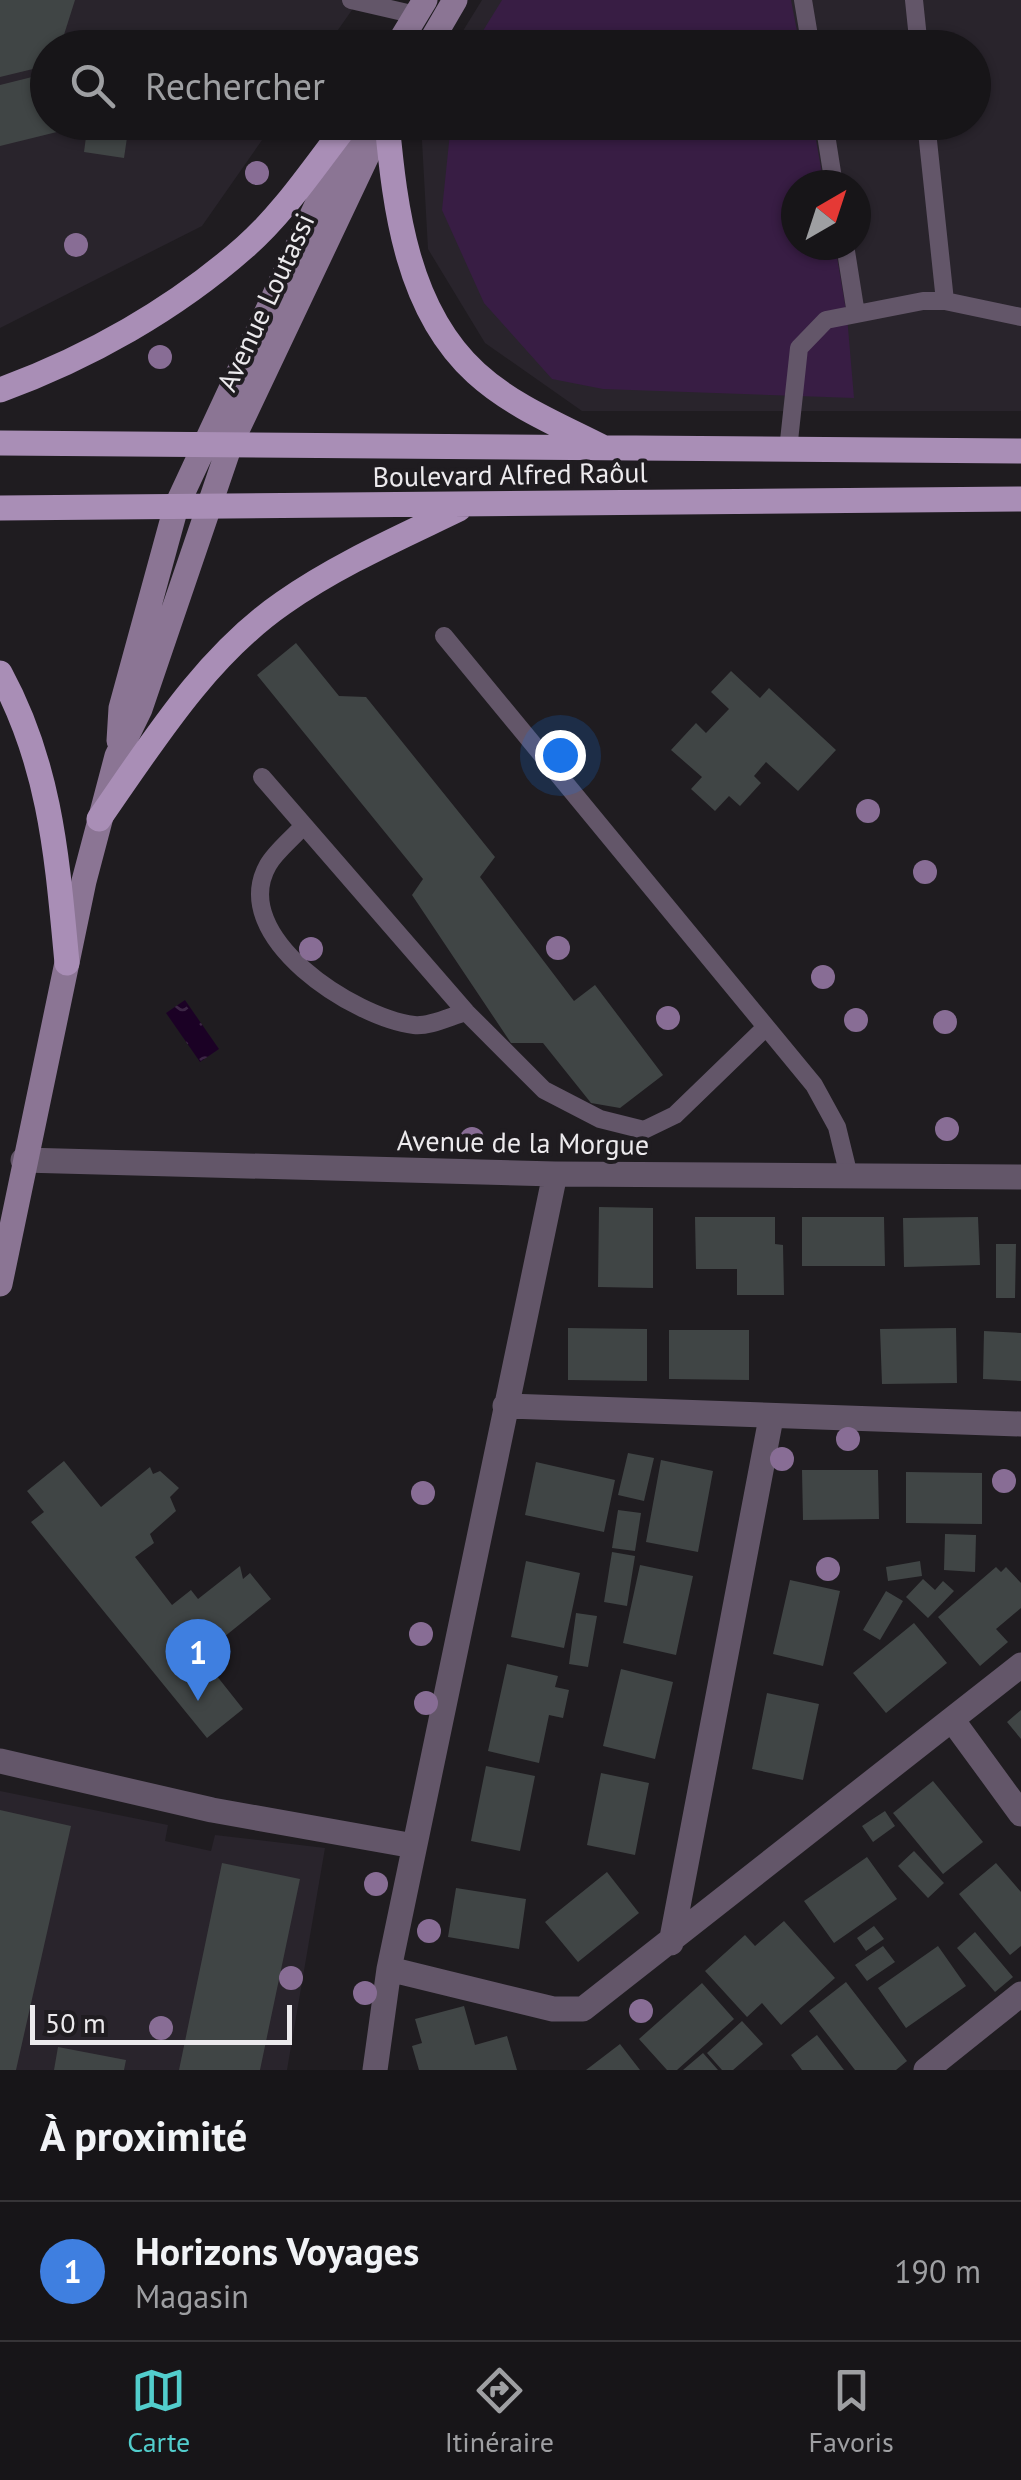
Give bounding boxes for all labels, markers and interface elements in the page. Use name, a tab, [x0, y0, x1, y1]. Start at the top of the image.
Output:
search box	[30, 30, 991, 140]
icon: search	[65, 58, 120, 113]
text: Rechercher	[145, 61, 325, 110]
north arrow	[781, 170, 871, 260]
street label: Avenue Loutassi	[208, 207, 322, 397]
street label: Boulevard Alfred Raôul	[372, 453, 648, 495]
your location	[535, 730, 586, 781]
street label: Avenue de la Morgue	[397, 1121, 649, 1163]
pin: 1	[166, 1618, 230, 1701]
scale bar	[30, 2000, 292, 2044]
text: 50 m	[45, 2004, 106, 2041]
text: À proximité	[40, 2108, 247, 2163]
text: Horizons Voyages	[135, 2226, 419, 2275]
text: 1	[63, 2250, 82, 2292]
text: 190 m	[894, 2250, 981, 2292]
text: Magasin	[135, 2275, 249, 2317]
tab: Carte	[127, 2363, 190, 2460]
tab: Itinéraire	[445, 2363, 554, 2460]
tab: Favoris	[808, 2363, 894, 2460]

